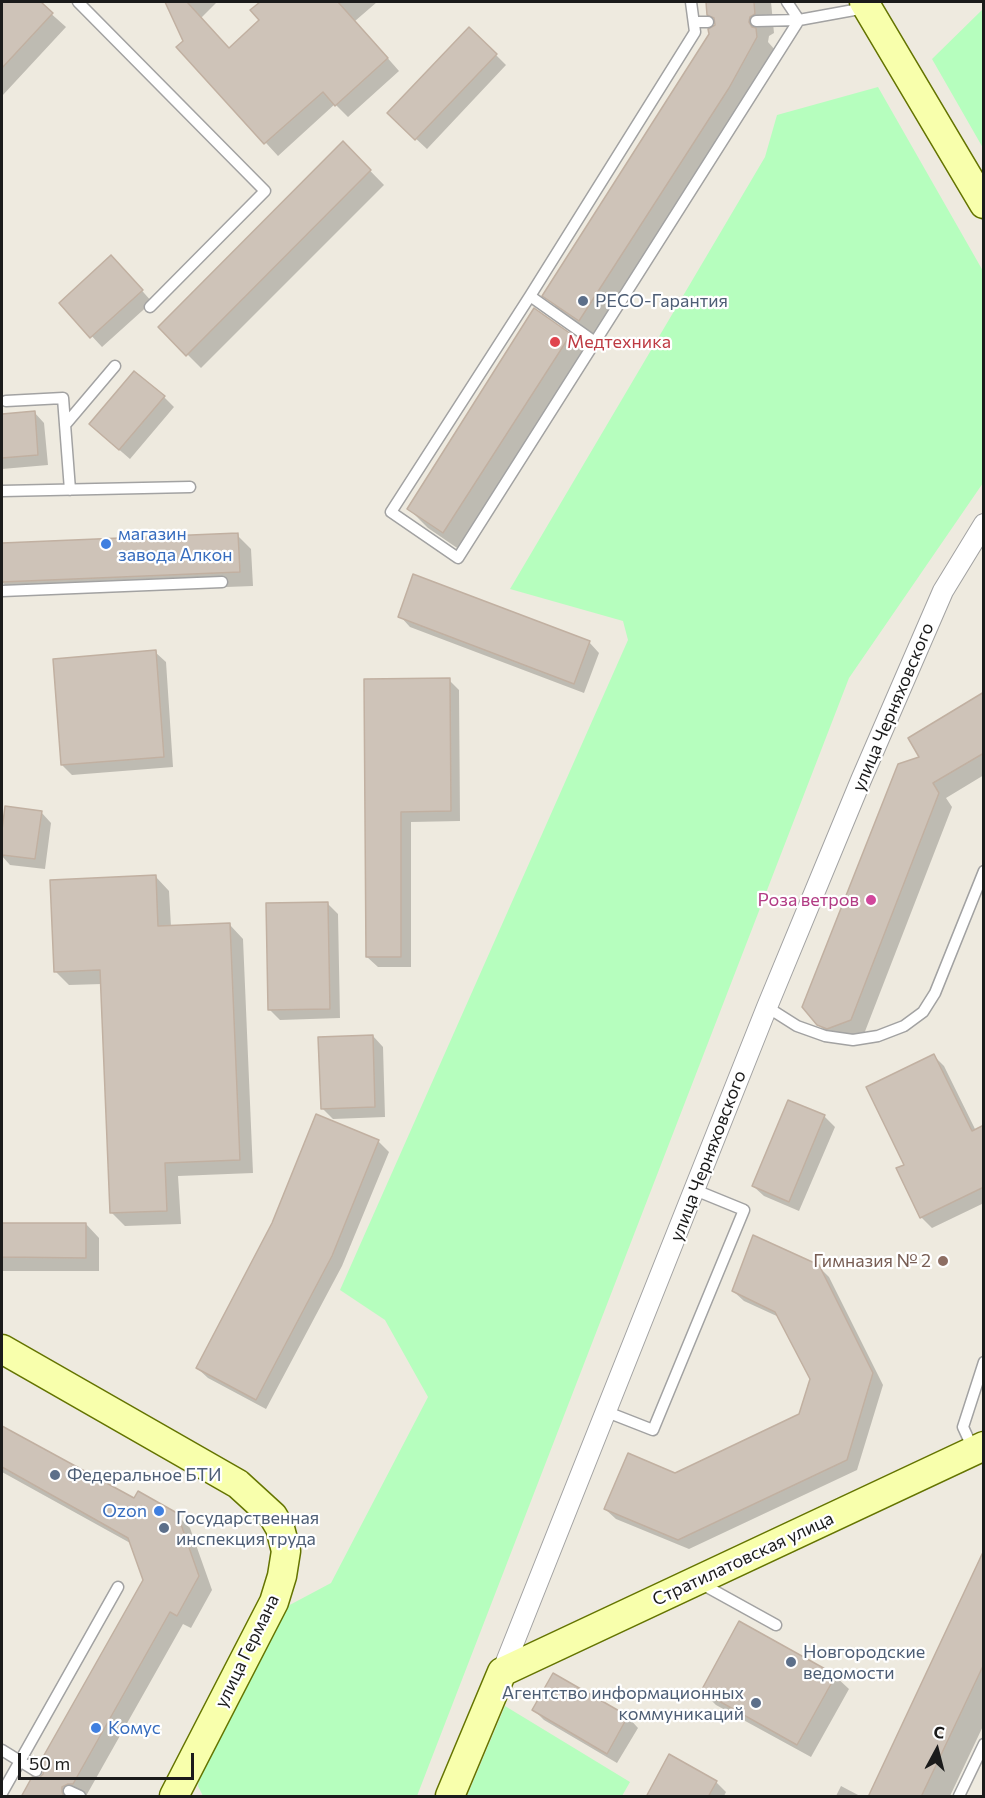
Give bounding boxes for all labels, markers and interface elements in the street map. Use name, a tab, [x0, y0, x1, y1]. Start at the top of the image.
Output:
place label: РЕСО-Гарантия	[595, 290, 728, 312]
marker: РЕСО-Гарантия	[576, 294, 590, 308]
place label: Медтехника	[567, 331, 671, 353]
marker: Медтехника	[548, 335, 562, 349]
place label: магазин завода Алкон	[118, 523, 233, 566]
marker: магазин завода Алкон	[99, 537, 113, 551]
street label: улица Черняховского	[848, 619, 938, 795]
place label: Роза ветров	[757, 889, 859, 911]
marker: Роза ветров	[864, 893, 878, 907]
street label: улица Черняховского	[665, 1067, 751, 1245]
place label: Гимназия № 2	[813, 1250, 931, 1272]
marker: Гимназия № 2	[936, 1254, 950, 1268]
place label: Федеральное БТИ	[67, 1464, 221, 1486]
marker: Федеральное БТИ	[48, 1468, 62, 1482]
place label: Ozon	[102, 1500, 147, 1522]
marker: Ozon	[152, 1504, 166, 1518]
place label: Государственная инспекция труда	[176, 1507, 319, 1550]
street label: Стратилатовская улица	[649, 1507, 837, 1611]
marker: Государственная инспекция труда	[157, 1521, 171, 1535]
street label: улица Германа	[210, 1591, 284, 1711]
place label: Новгородские ведомости	[803, 1641, 925, 1684]
marker: Новгородские ведомости	[784, 1655, 798, 1669]
place label: Агентство информационных коммуникаций	[502, 1682, 744, 1724]
marker: Агентство информационных коммуникаций	[749, 1696, 763, 1710]
place label: Комус	[108, 1717, 161, 1739]
north arrow	[907, 1720, 967, 1780]
marker: Комус	[89, 1721, 103, 1735]
text: С	[933, 1722, 946, 1742]
scale bar	[21, 1741, 196, 1779]
text: 50 m	[29, 1752, 70, 1774]

